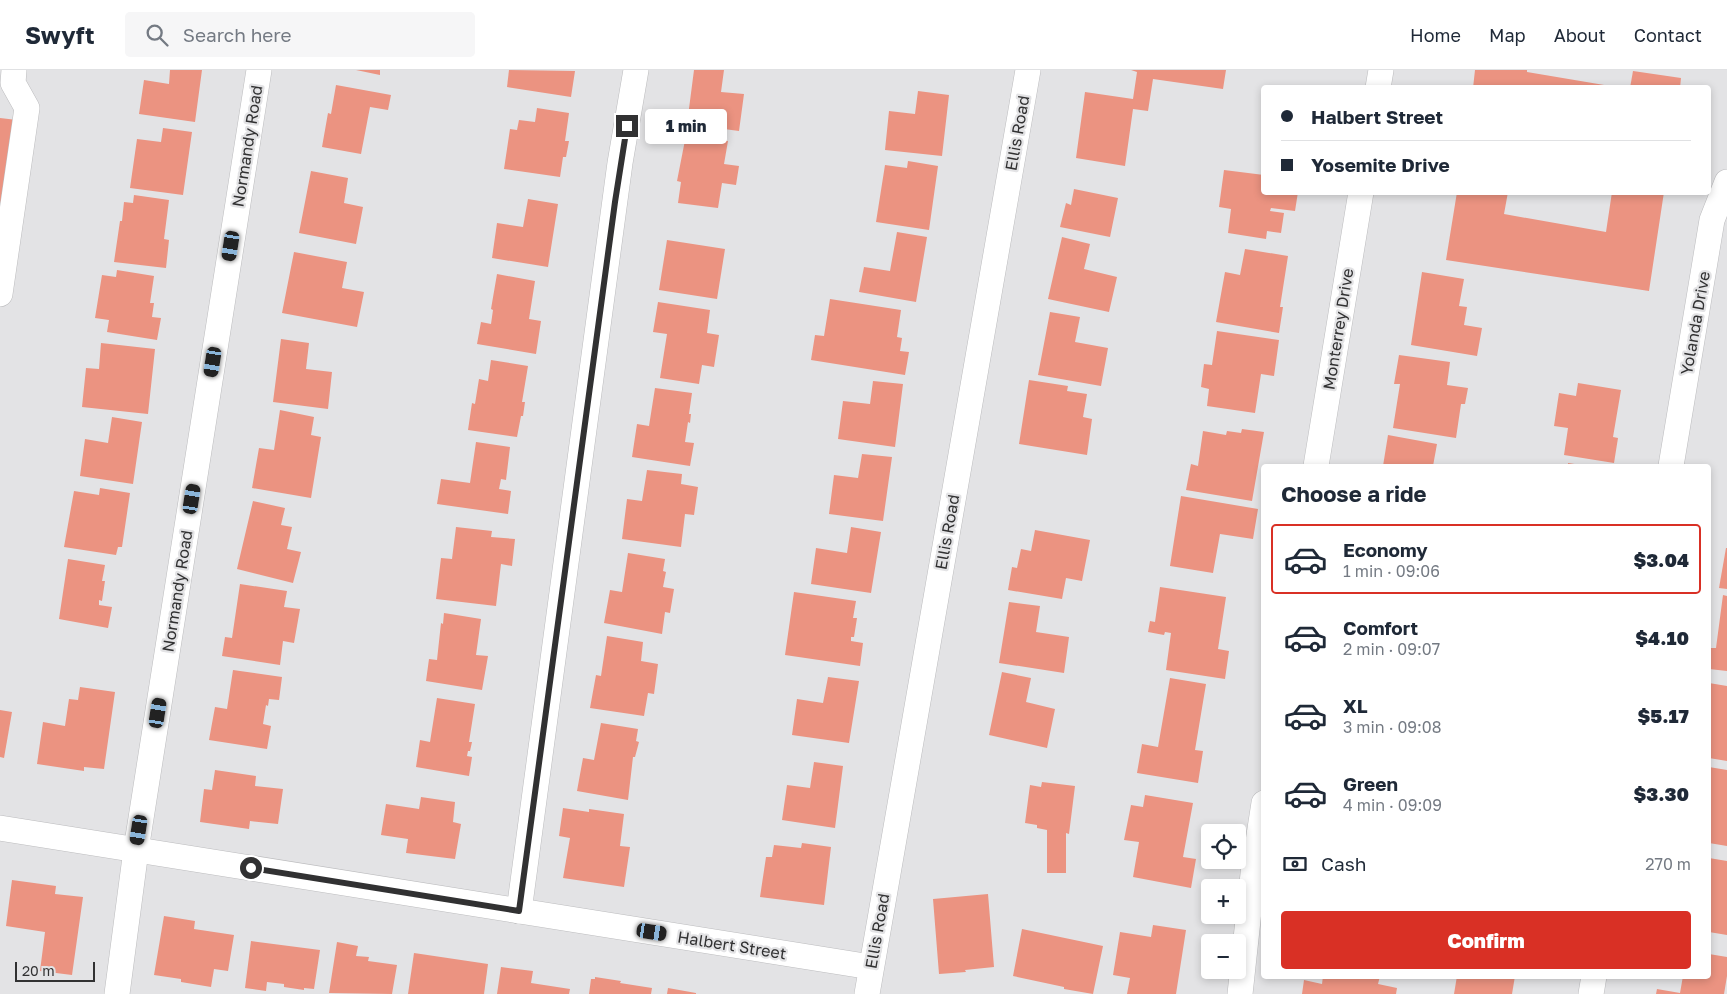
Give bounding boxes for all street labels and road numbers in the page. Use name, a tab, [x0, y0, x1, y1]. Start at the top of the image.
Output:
street label: Normandy Road	[227, 84, 267, 208]
street label: Ellis Road	[1001, 94, 1033, 172]
street label: Monterrey Drive	[1319, 267, 1357, 391]
street label: Yolanda Drive	[1676, 270, 1714, 376]
street label: Ellis Road	[931, 493, 963, 571]
street label: Normandy Road	[157, 529, 197, 653]
street label: Ellis Road	[861, 892, 893, 970]
street label: Halbert Street	[676, 927, 788, 963]

